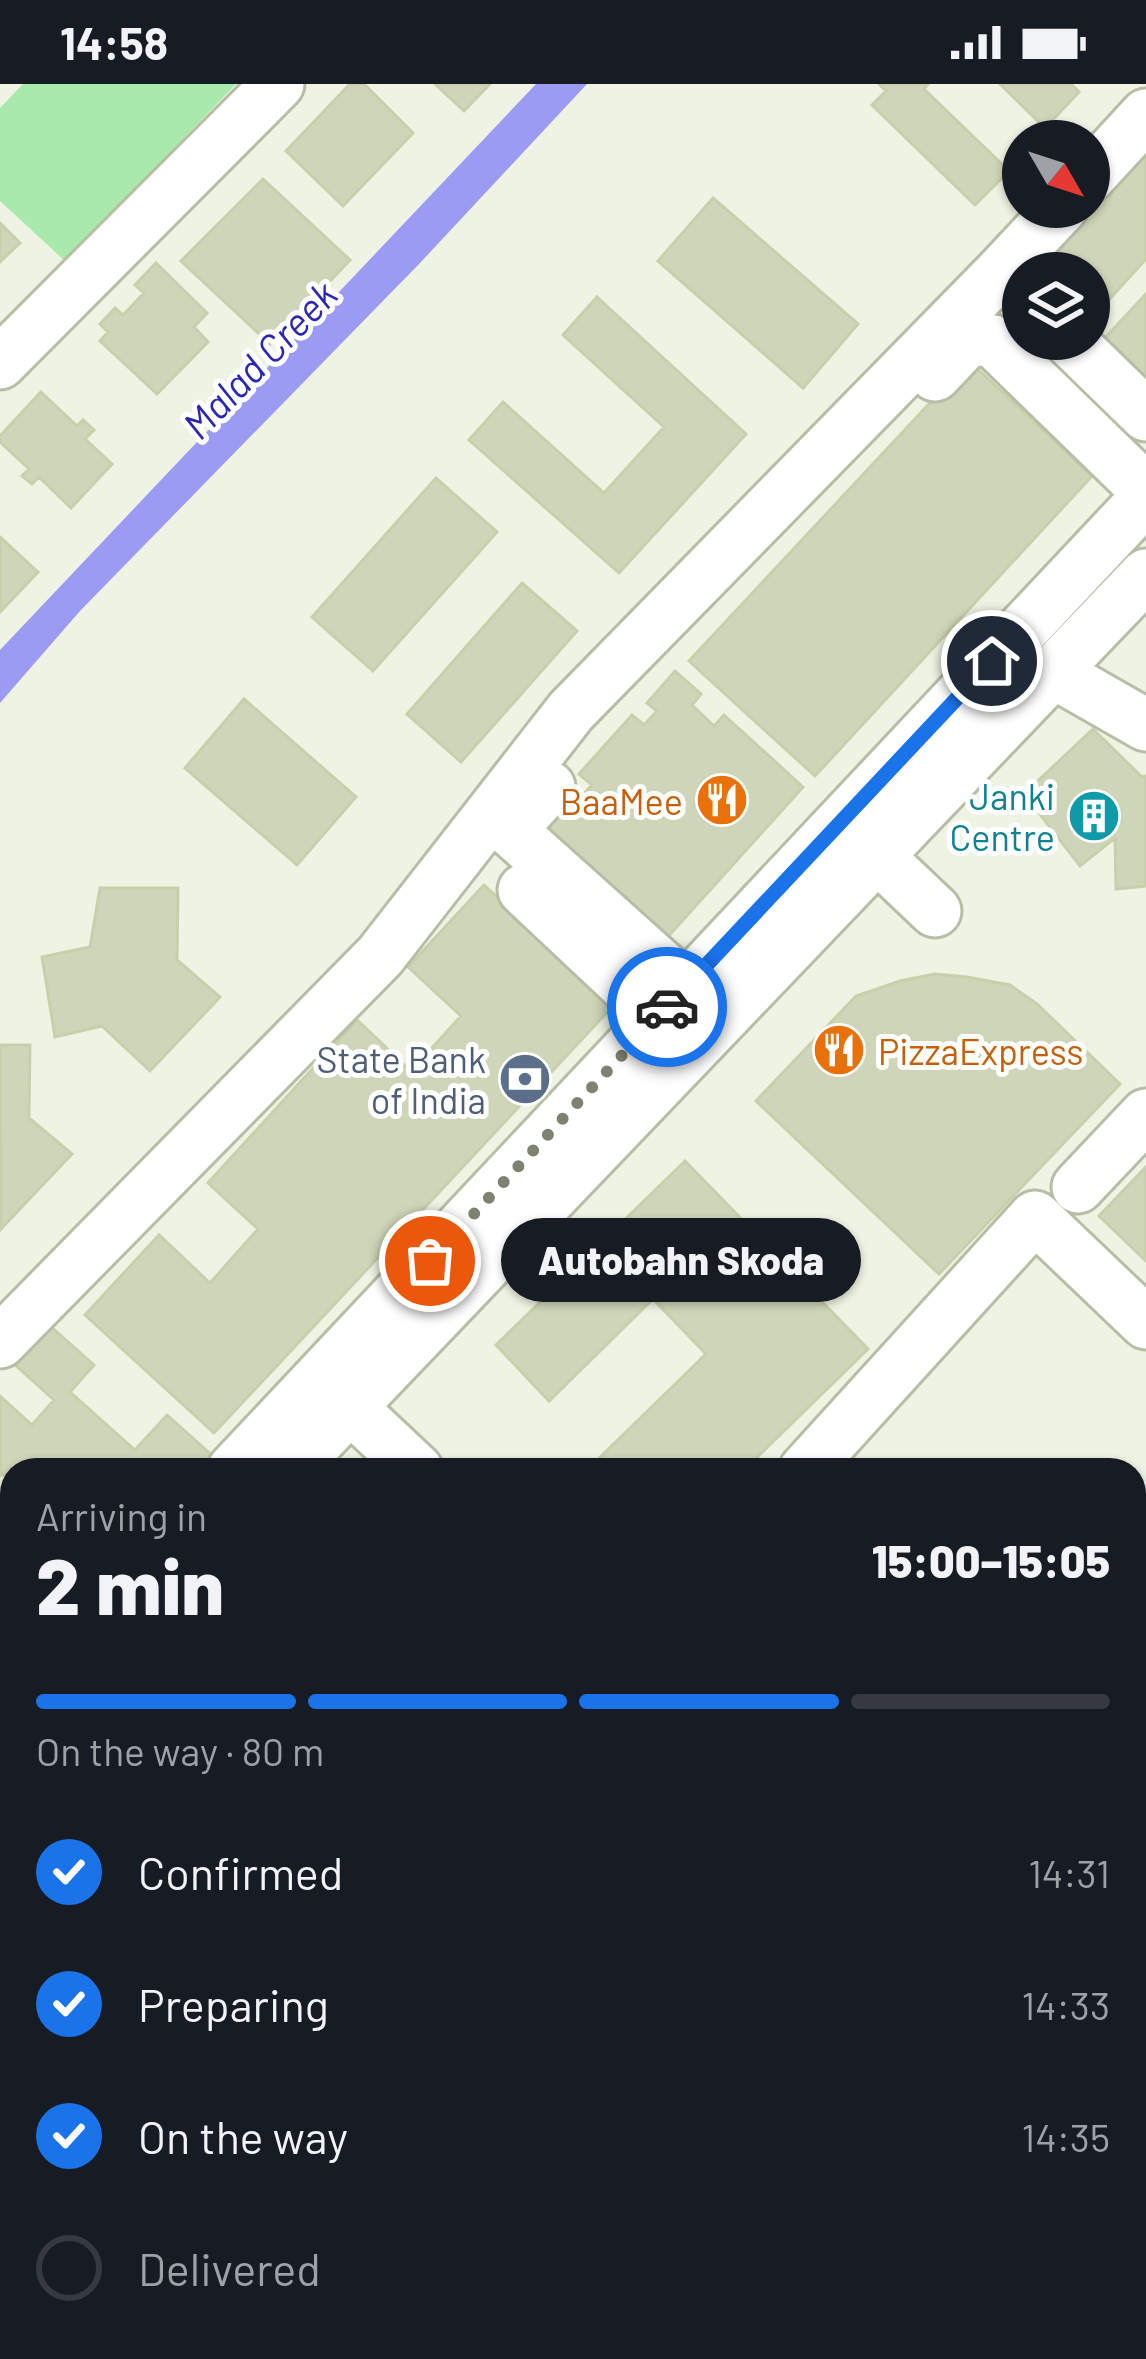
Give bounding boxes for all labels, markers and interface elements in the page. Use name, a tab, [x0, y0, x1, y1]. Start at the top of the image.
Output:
text: 14:58	[60, 15, 168, 69]
north arrow	[1002, 120, 1110, 228]
map controls	[1002, 120, 1110, 360]
button: layers	[1002, 252, 1110, 360]
water label: Malad Creek	[172, 270, 346, 448]
pin	[941, 610, 1043, 712]
icon: home	[959, 628, 1025, 694]
restaurant icon: BaaMee	[694, 772, 750, 828]
place label: Janki Centre	[949, 774, 1055, 858]
place label: BaaMee	[560, 779, 683, 822]
building icon: Janki Centre	[1066, 788, 1122, 844]
courier	[607, 947, 727, 1067]
icon: car	[634, 974, 700, 1040]
restaurant icon: PizzaExpress	[811, 1022, 867, 1078]
place label: PizzaExpress	[878, 1029, 1084, 1072]
place label: State Bank of India	[317, 1037, 486, 1121]
bank icon: State Bank of India	[497, 1051, 553, 1107]
pin	[379, 1210, 481, 1312]
callout: Autobahn Skoda	[502, 1219, 862, 1303]
icon: bag	[397, 1228, 463, 1294]
text: Autobahn Skoda	[538, 1236, 824, 1283]
text: Arriving in	[36, 1492, 207, 1539]
text: 15:00–15:05	[872, 1533, 1110, 1587]
text: 2 min	[36, 1537, 224, 1631]
text: On the way · 80 m	[36, 1727, 324, 1774]
icon: check	[36, 1839, 102, 1905]
text: Confirmed	[138, 1845, 343, 1899]
text: 14:31	[1028, 1849, 1110, 1896]
icon: check	[36, 1971, 102, 2037]
text: Preparing	[138, 1977, 329, 2031]
text: 14:33	[1021, 1981, 1110, 2028]
icon: check	[36, 2103, 102, 2169]
text: On the way	[138, 2109, 348, 2163]
text: 14:35	[1022, 2113, 1110, 2160]
text: Delivered	[138, 2241, 321, 2295]

